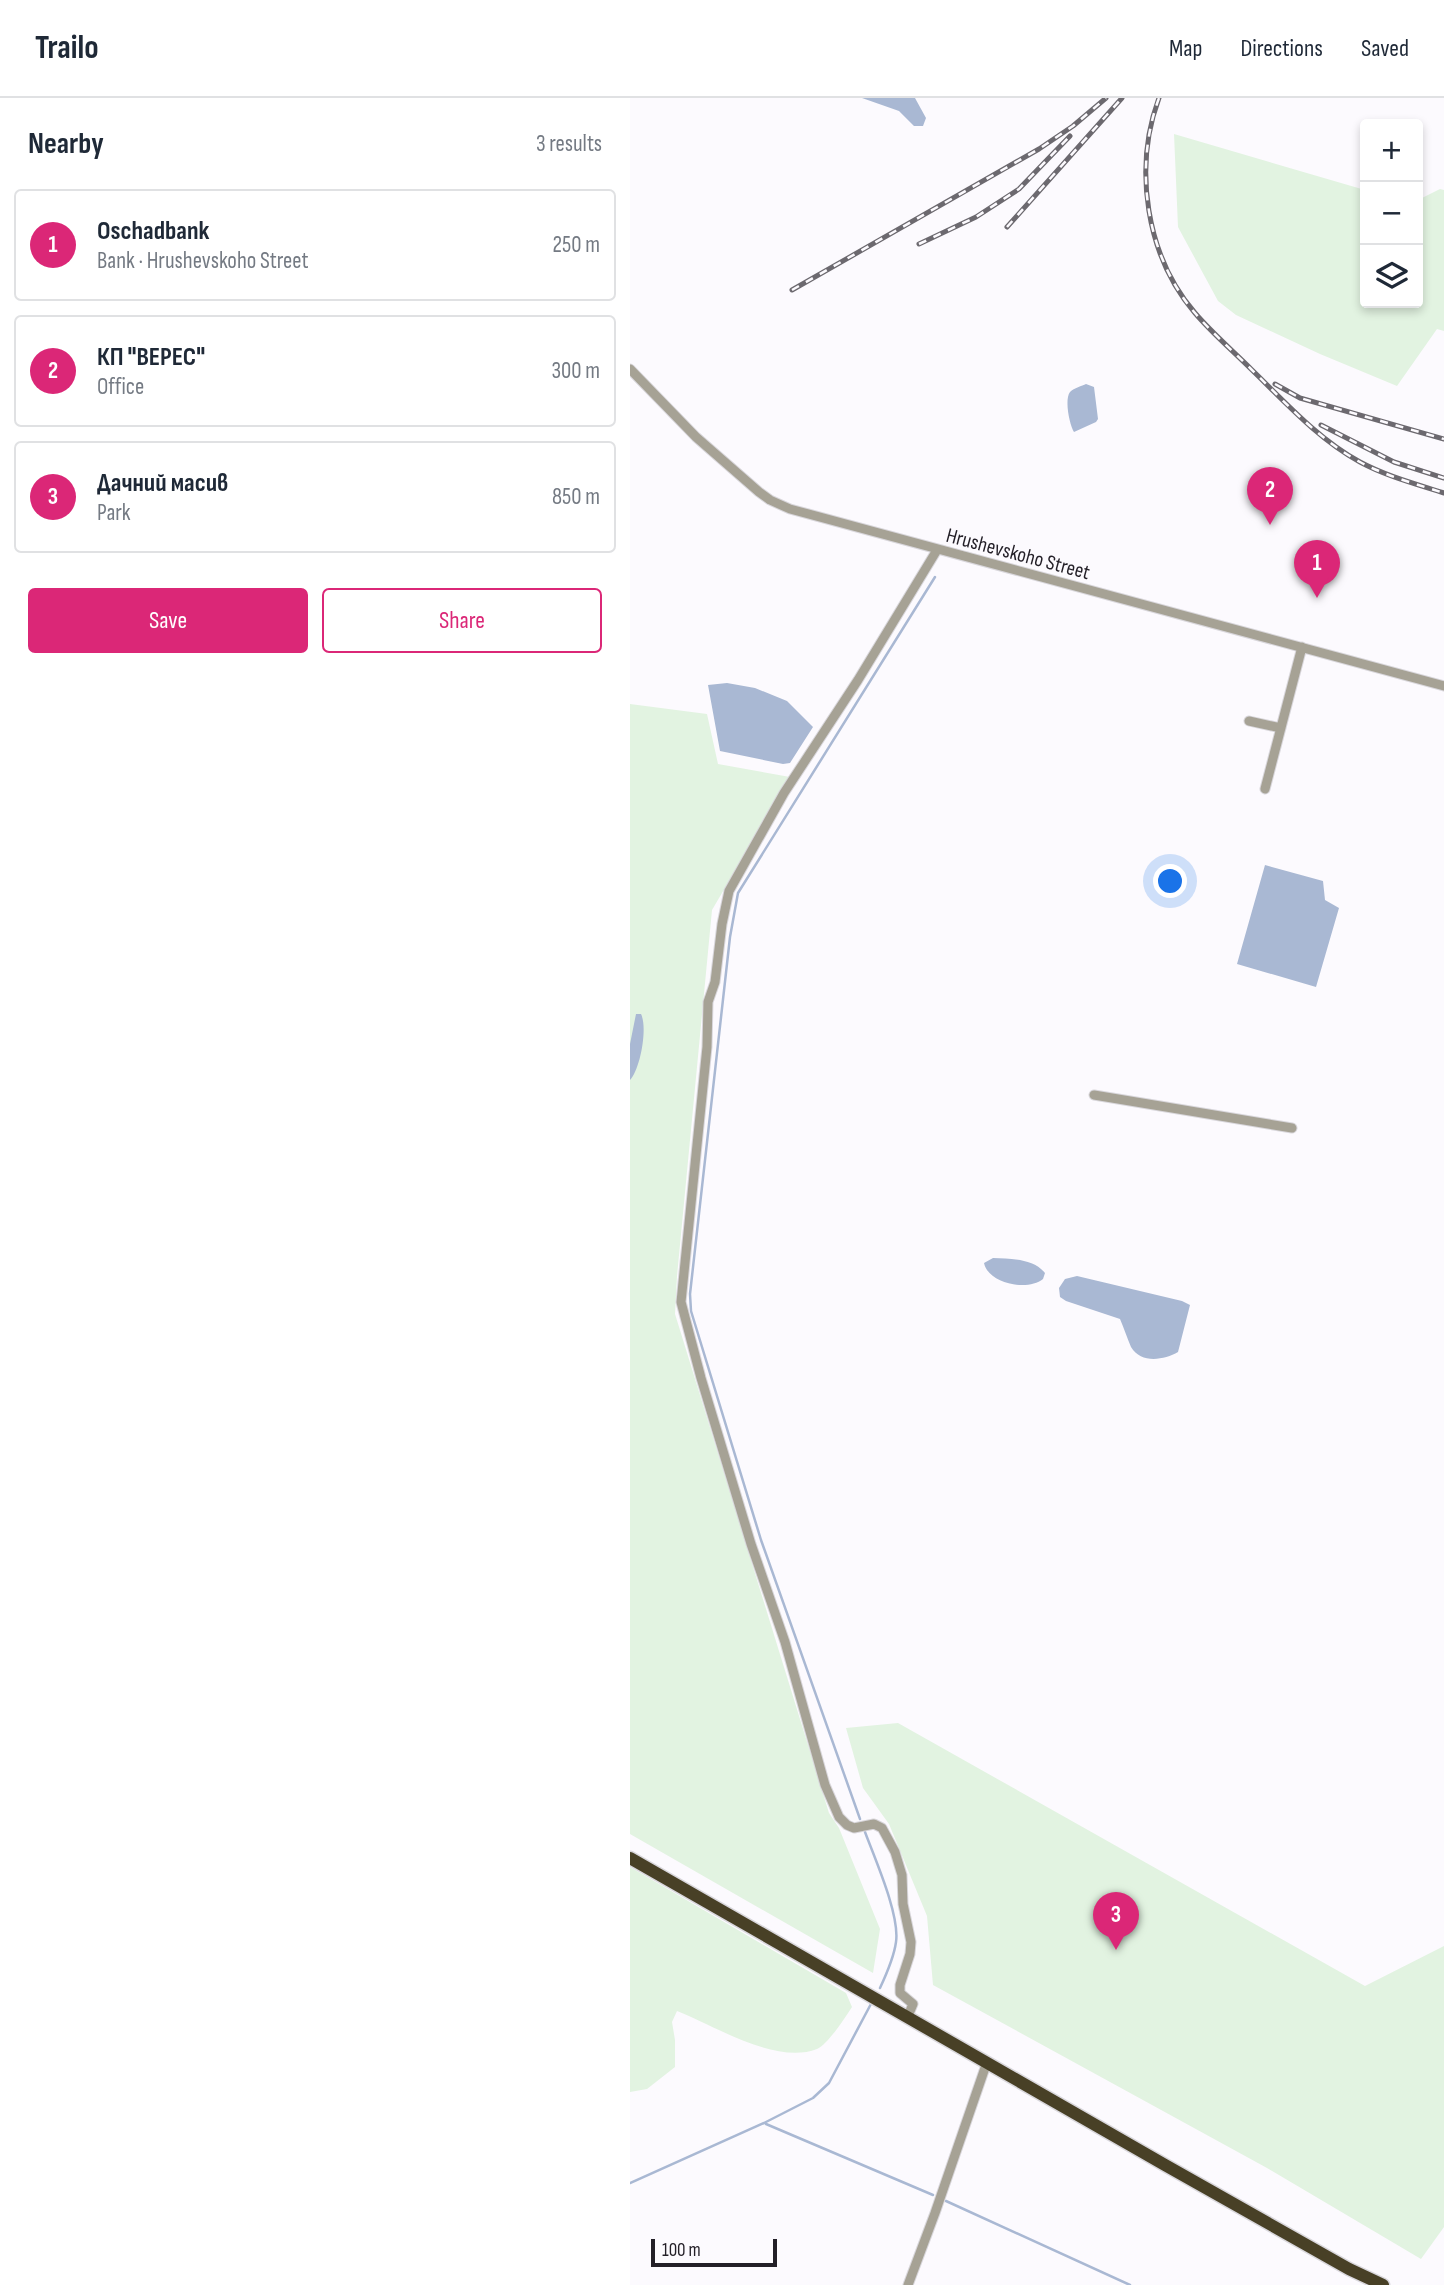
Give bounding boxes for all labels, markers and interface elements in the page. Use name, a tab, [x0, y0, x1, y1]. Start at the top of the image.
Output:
text: Trailo	[35, 28, 99, 68]
text: Map	[1169, 34, 1202, 63]
text: Directions	[1240, 34, 1323, 63]
text: Saved	[1361, 34, 1409, 63]
map controls	[1360, 119, 1423, 308]
button: +	[1360, 119, 1423, 182]
text: Nearby	[28, 126, 104, 162]
text: 3 results	[536, 130, 602, 158]
button: −	[1360, 182, 1423, 245]
text: Oschadbank	[97, 216, 209, 247]
text: 1	[48, 231, 58, 259]
text: 250 m	[553, 231, 600, 259]
button: layers	[1360, 245, 1423, 308]
text: Bank · Hrushevskoho Street	[97, 247, 308, 275]
text: КП "ВЕРЕС"	[97, 342, 205, 373]
text: 2	[48, 357, 58, 385]
text: 300 m	[551, 357, 600, 385]
text: Office	[97, 373, 144, 401]
pin: 2	[1247, 467, 1293, 525]
text: Дачний масив	[97, 468, 228, 499]
text: 3	[48, 483, 58, 511]
text: 850 m	[552, 483, 600, 511]
text: Park	[97, 499, 131, 527]
street label: Hrushevskoho Street	[943, 523, 1093, 585]
pin: 1	[1294, 540, 1340, 598]
button: Save	[28, 588, 308, 653]
button: Share	[322, 588, 602, 653]
your location	[1153, 864, 1187, 898]
pin: 3	[1093, 1892, 1139, 1950]
scale bar	[651, 2236, 777, 2268]
text: 100 m	[662, 2239, 701, 2262]

